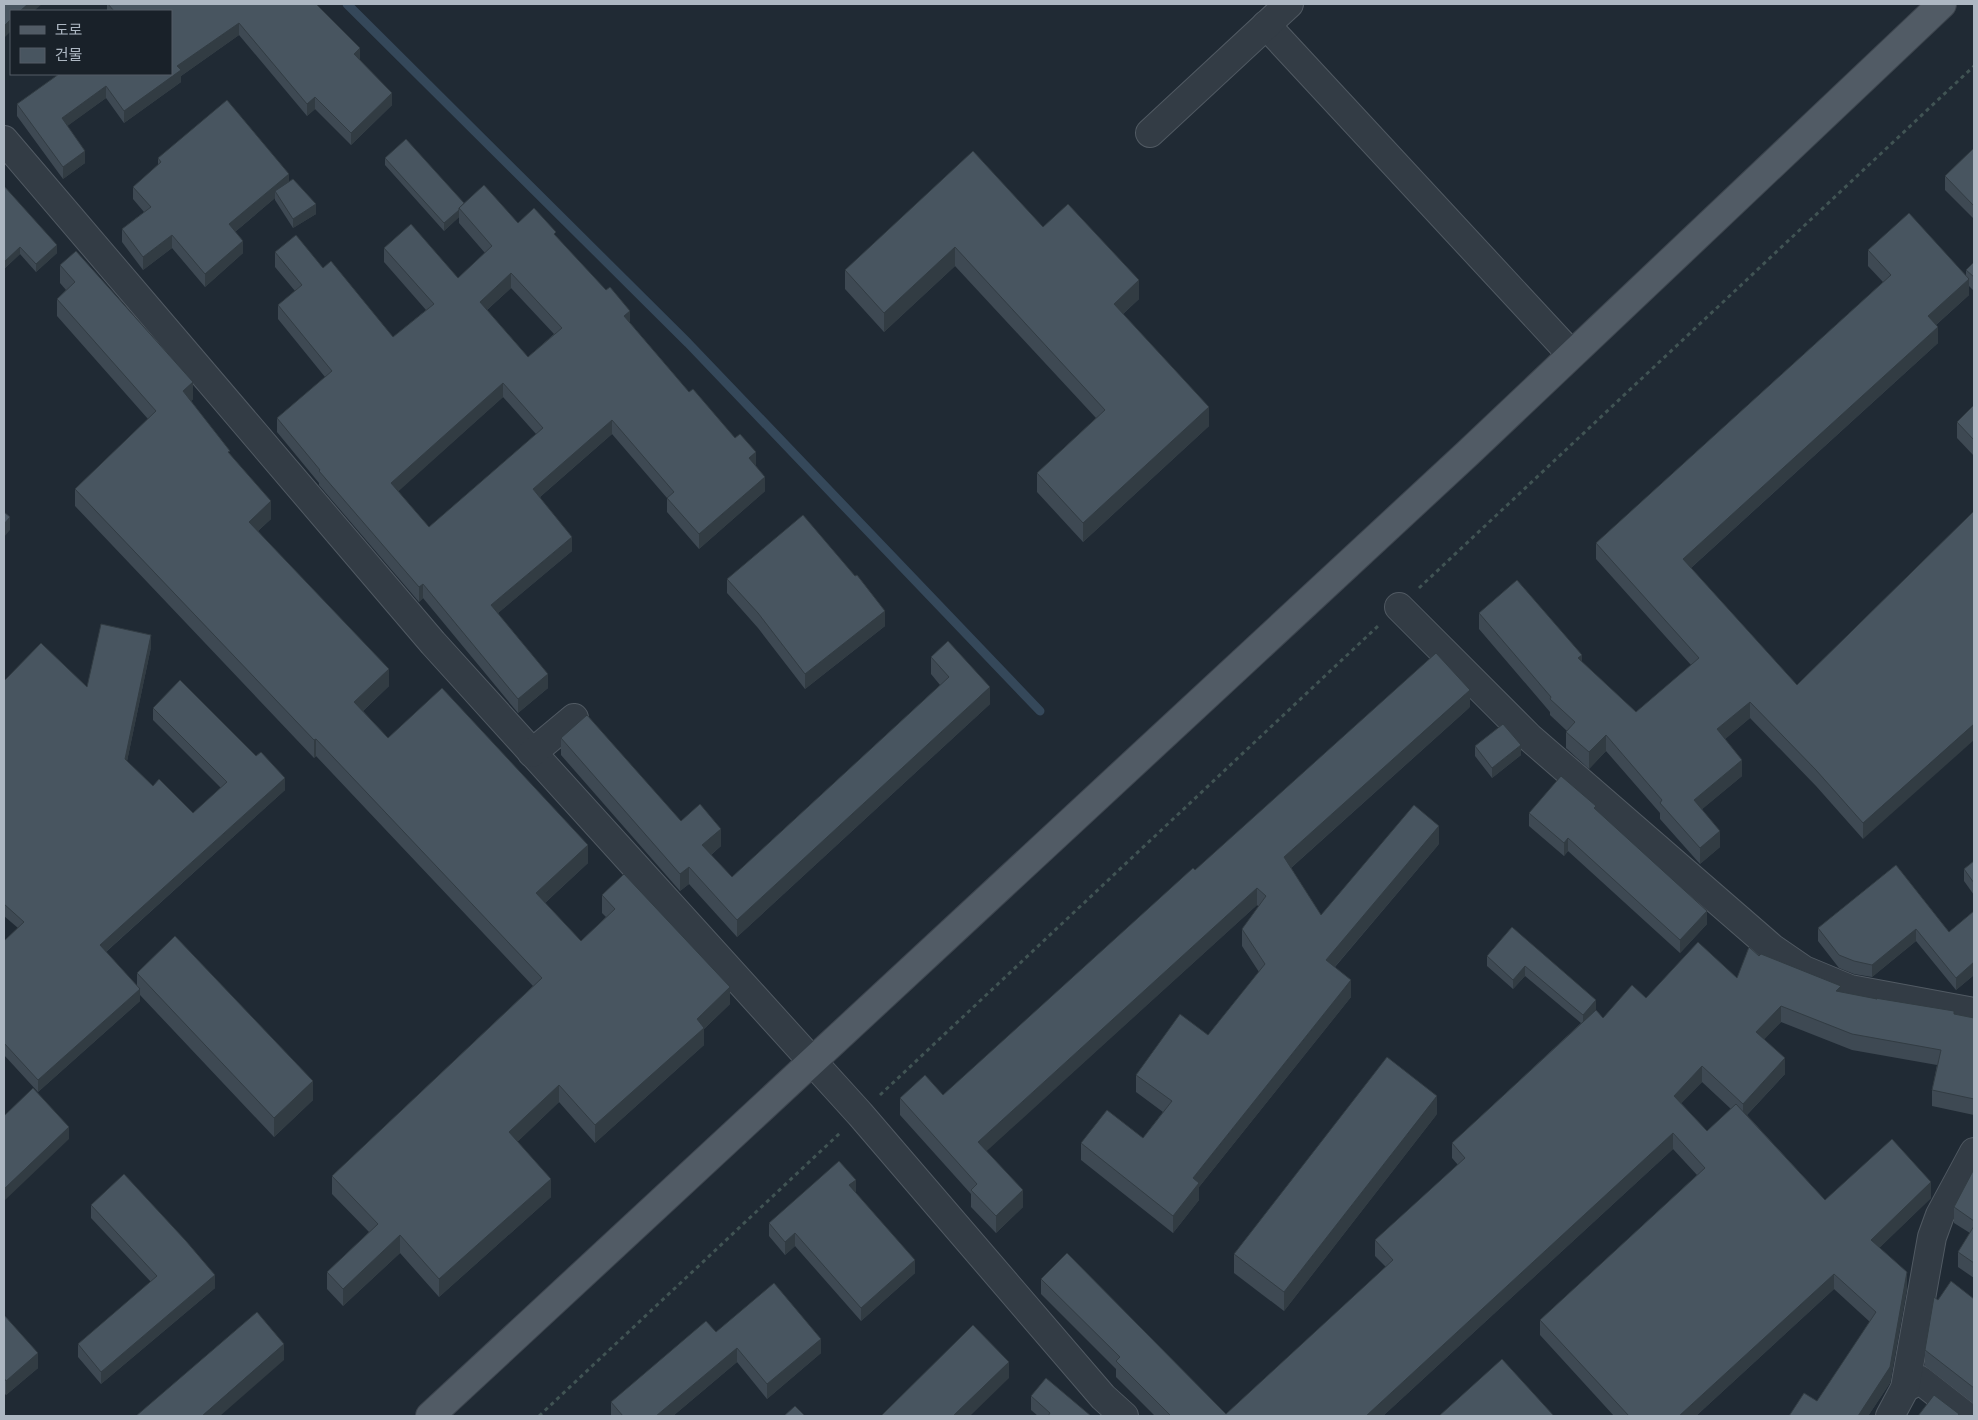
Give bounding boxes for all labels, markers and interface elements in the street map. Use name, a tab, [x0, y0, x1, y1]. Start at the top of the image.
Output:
legend	[10, 10, 172, 75]
text: 도로	[55, 21, 83, 38]
text: 건물	[55, 46, 83, 63]

